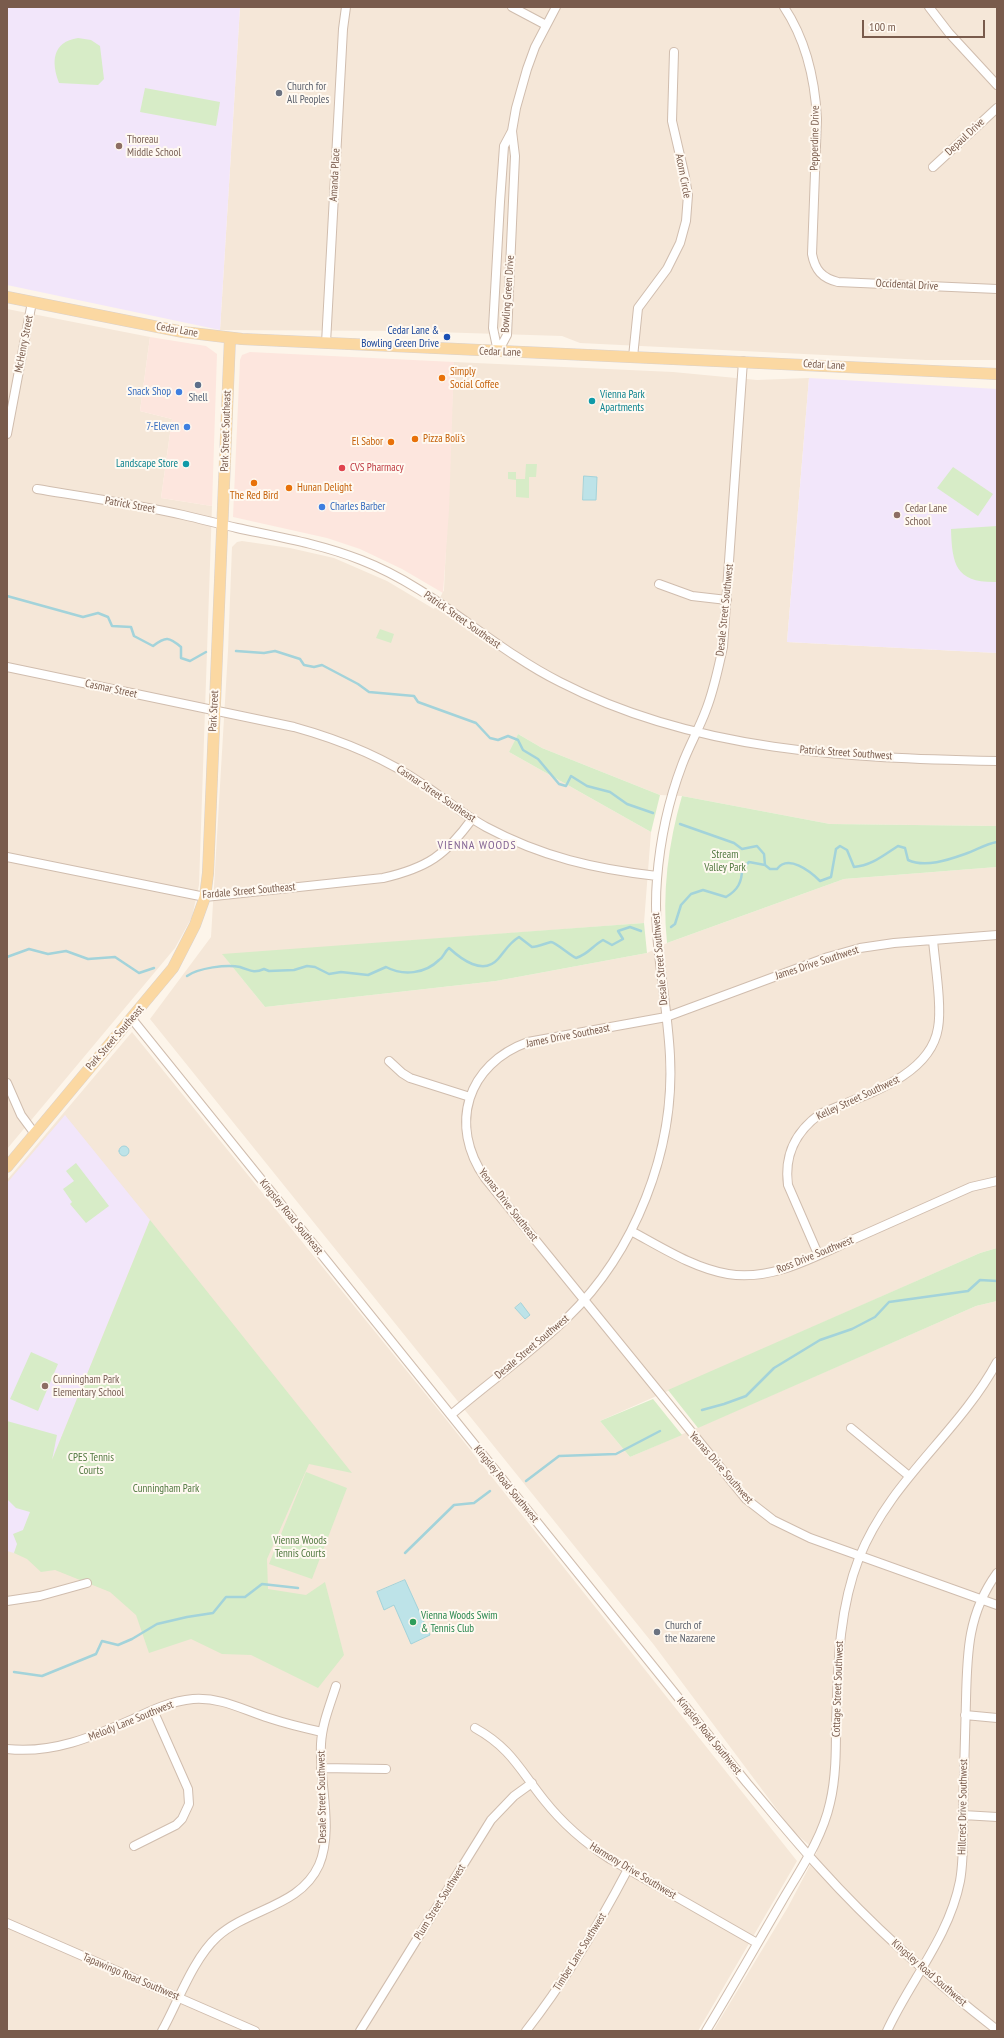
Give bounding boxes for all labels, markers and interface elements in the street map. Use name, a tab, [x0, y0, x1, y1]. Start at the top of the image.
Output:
scale bar	[864, 12, 987, 38]
text: 100 m	[869, 19, 896, 34]
place label: Church for All Peoples	[287, 80, 329, 106]
marker: Church for All Peoples	[274, 88, 284, 98]
street label: Pepperdine Drive	[808, 105, 822, 171]
street label: Depaul Drive	[943, 115, 987, 159]
place label: Thoreau Middle School	[127, 133, 181, 159]
marker: Thoreau Middle School	[114, 141, 124, 151]
street label: Amanda Place	[327, 148, 343, 202]
street label: Acorn Circle	[672, 153, 694, 199]
street label: Bowling Green Drive	[499, 255, 517, 333]
street label: Occidental Drive	[875, 277, 939, 293]
street label: McHenry Street	[12, 314, 36, 374]
street label: Cedar Lane	[155, 320, 199, 340]
place label: Cedar Lane & Bowling Green Drive	[361, 324, 439, 350]
marker: Cedar Lane & Bowling Green Drive	[442, 332, 452, 342]
street label: Cedar Lane	[479, 345, 521, 359]
street label: Cedar Lane	[803, 357, 845, 373]
place label: Simply Social Coffee	[450, 365, 499, 391]
marker: Simply Social Coffee	[437, 373, 447, 383]
marker: Shell	[193, 380, 203, 390]
place label: Snack Shop	[127, 385, 171, 399]
marker: Snack Shop	[174, 387, 184, 397]
place label: Vienna Park Apartments	[600, 388, 645, 414]
street label: Park Street Southeast	[218, 390, 234, 472]
place label: Shell	[188, 391, 208, 405]
marker: Vienna Park Apartments	[587, 396, 597, 406]
place label: 7-Eleven	[146, 420, 179, 434]
marker: 7-Eleven	[182, 422, 192, 432]
place label: Pizza Boli's	[423, 432, 465, 446]
marker: Pizza Boli's	[410, 434, 420, 444]
place label: El Sabor	[352, 435, 383, 449]
marker: El Sabor	[386, 437, 396, 447]
place label: Landscape Store	[116, 457, 178, 471]
marker: Landscape Store	[181, 459, 191, 469]
place label: CVS Pharmacy	[350, 461, 404, 475]
marker: CVS Pharmacy	[337, 463, 347, 473]
marker: The Red Bird	[249, 478, 259, 488]
place label: Hunan Delight	[297, 481, 352, 495]
marker: Hunan Delight	[284, 483, 294, 493]
place label: The Red Bird	[230, 489, 278, 503]
street label: Patrick Street	[104, 494, 156, 516]
place label: Charles Barber	[330, 500, 385, 514]
marker: Charles Barber	[317, 502, 327, 512]
place label: Cedar Lane School	[905, 502, 947, 528]
marker: Cedar Lane School	[892, 510, 902, 520]
street label: Desale Street Southwest	[714, 563, 736, 657]
street label: Patrick Street Southeast	[421, 589, 503, 651]
street label: Casmar Street	[84, 677, 138, 701]
street label: Park Street	[206, 690, 222, 732]
street label: Patrick Street Southwest	[799, 743, 893, 763]
street label: Casmar Street Southeast	[394, 763, 478, 825]
district label: VIENNA WOODS	[437, 839, 517, 853]
park label: Stream Valley Park	[704, 848, 746, 874]
street label: Fardale Street Southeast	[202, 880, 296, 902]
street label: Desale Street Southwest	[649, 912, 671, 1006]
street label: James Drive Southwest	[774, 943, 860, 983]
street label: Park Street Southeast	[83, 1003, 147, 1073]
street label: James Drive Southeast	[525, 1021, 611, 1051]
street label: Kelley Street Southwest	[814, 1073, 902, 1123]
street label: Yeonas Drive Southeast	[475, 1166, 541, 1244]
street label: Kingsley Road Southeast	[256, 1177, 326, 1257]
street label: Ross Drive Southwest	[775, 1234, 855, 1276]
street label: Desale Street Southwest	[492, 1312, 572, 1382]
place label: Cunningham Park Elementary School	[53, 1373, 124, 1399]
marker: Cunningham Park Elementary School	[40, 1381, 50, 1391]
street label: Yeonas Drive Southwest	[686, 1429, 756, 1507]
street label: Kingsley Road Southwest	[471, 1443, 541, 1525]
park label: CPES Tennis Courts	[68, 1451, 114, 1477]
park label: Cunningham Park	[133, 1482, 199, 1496]
park label: Vienna Woods Tennis Courts	[273, 1534, 327, 1560]
place label: Vienna Woods Swim & Tennis Club	[421, 1609, 497, 1635]
marker: Vienna Woods Swim & Tennis Club	[408, 1617, 418, 1627]
place label: Church of the Nazarene	[665, 1619, 715, 1645]
marker: Church of the Nazarene	[652, 1627, 662, 1637]
street label: Cottage Street Southwest	[830, 1641, 846, 1737]
street label: Kingsley Road Southwest	[674, 1695, 744, 1777]
street label: Melody Lane Southwest	[87, 1698, 175, 1744]
street label: Desale Street Southwest	[315, 1751, 329, 1843]
street label: Hillcrest Drive Southwest	[956, 1759, 970, 1855]
street label: Harmony Drive Southwest	[587, 1840, 679, 1902]
street label: Plum Street Southwest	[411, 1862, 469, 1942]
street label: Timber Lane Southwest	[551, 1911, 609, 1993]
street label: Kingsley Road Southwest	[889, 1937, 969, 2009]
street label: Tapawingo Road Southwest	[81, 1951, 181, 2003]

